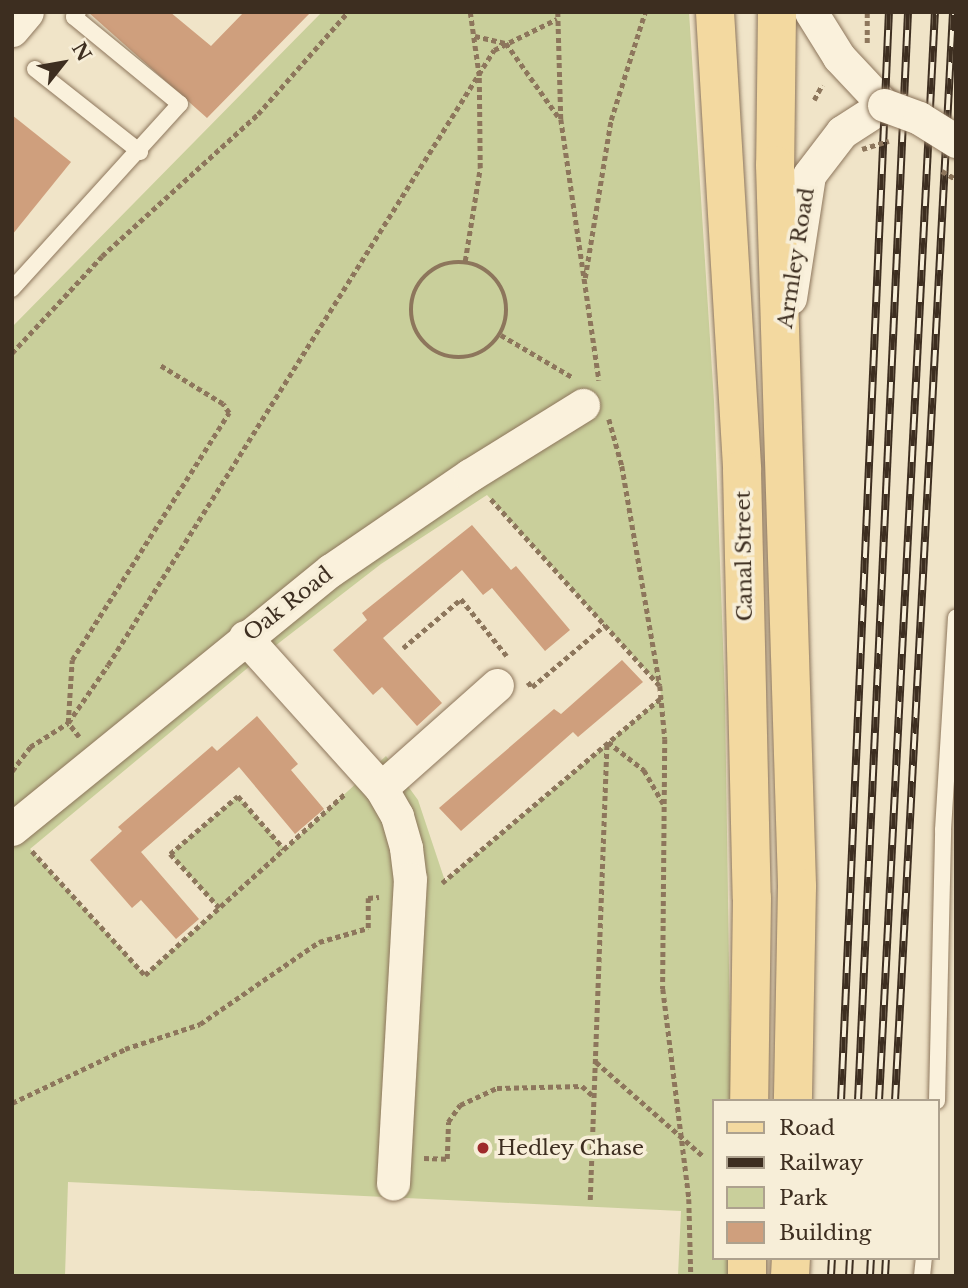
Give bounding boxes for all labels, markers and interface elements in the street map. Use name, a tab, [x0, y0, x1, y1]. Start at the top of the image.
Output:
north arrow	[28, 28, 98, 98]
text: N	[67, 38, 96, 66]
street label: Armley Road	[772, 186, 820, 330]
street label: Canal Street	[730, 490, 758, 622]
street label: Oak Road	[238, 561, 338, 647]
legend	[712, 1099, 940, 1260]
text: Road	[779, 1115, 835, 1141]
place label: Hedley Chase	[497, 1135, 645, 1161]
marker: Hedley Chase	[475, 1140, 491, 1156]
text: Railway	[779, 1150, 863, 1176]
text: Park	[779, 1185, 828, 1211]
text: Building	[779, 1220, 871, 1246]

